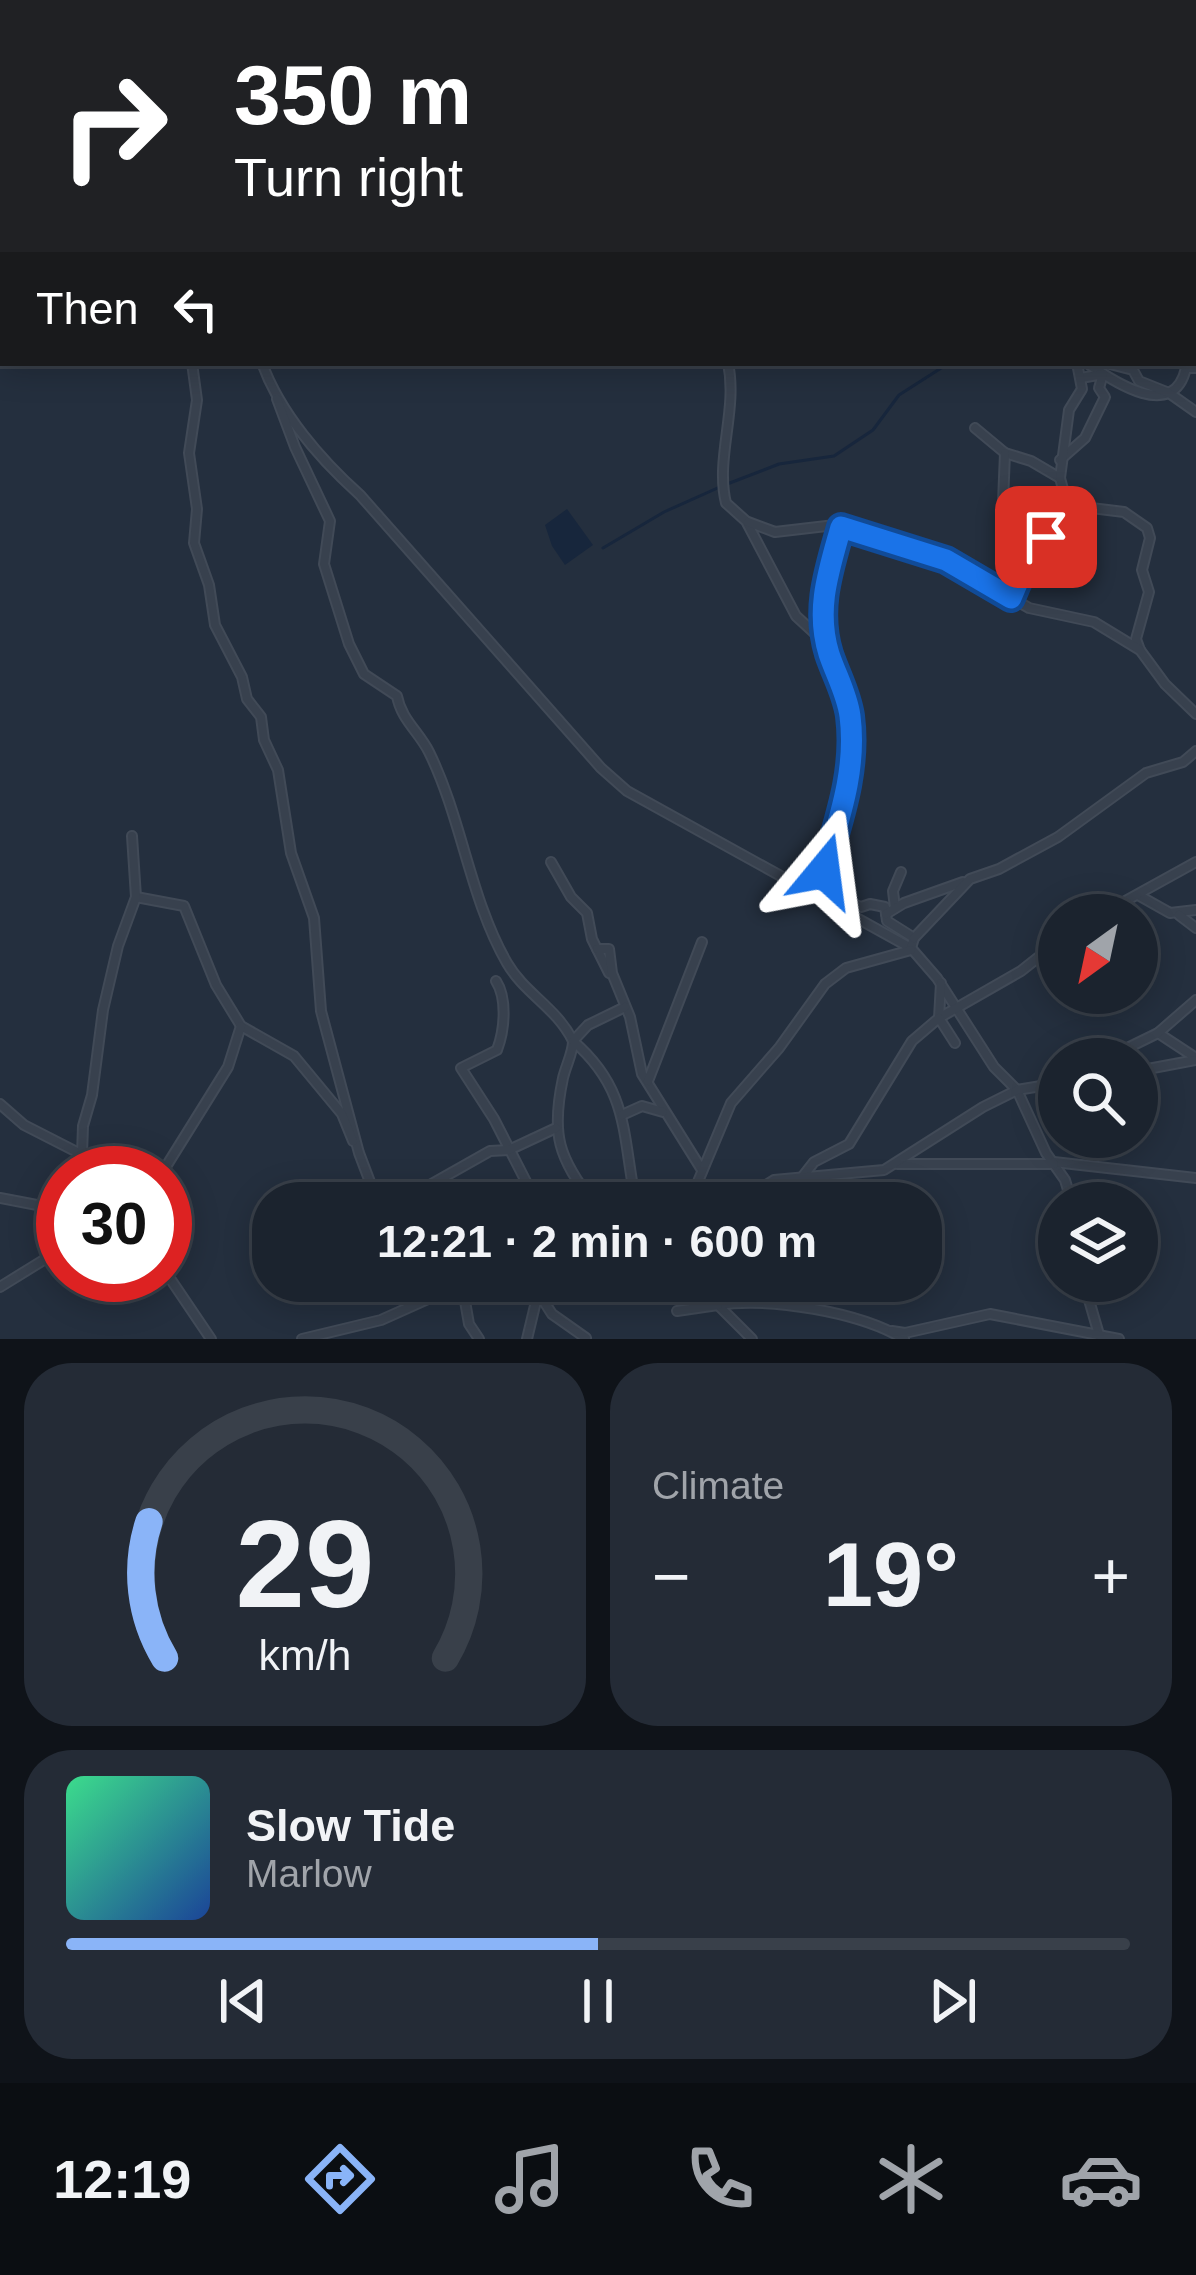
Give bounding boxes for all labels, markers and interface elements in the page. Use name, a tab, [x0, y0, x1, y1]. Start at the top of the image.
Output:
icon: right	[36, 48, 192, 204]
text: 350 m	[234, 48, 472, 142]
text: Turn right	[234, 147, 463, 207]
icon: left	[163, 276, 229, 342]
text: Then	[36, 283, 139, 334]
pin	[995, 486, 1097, 588]
icon: arrive	[1013, 504, 1079, 570]
position arrow	[761, 808, 887, 934]
north arrow	[1038, 894, 1158, 1014]
map controls	[1038, 894, 1158, 1302]
button: search	[1038, 1038, 1158, 1158]
speed limit sign: 30	[36, 1146, 192, 1302]
button: layers	[1038, 1182, 1158, 1302]
text: 12:21 · 2 min · 600 m	[377, 1216, 817, 1267]
text: Climate	[652, 1464, 784, 1507]
text: 29	[236, 1494, 374, 1633]
text: 19°	[823, 1525, 959, 1625]
text: −	[652, 1539, 691, 1613]
text: +	[1091, 1539, 1130, 1613]
text: km/h	[259, 1630, 351, 1678]
text: Slow Tide	[246, 1800, 455, 1851]
text: Marlow	[246, 1852, 372, 1895]
icon: previous	[210, 1968, 276, 2034]
icon: pause	[565, 1968, 631, 2034]
icon: next	[920, 1968, 986, 2034]
icon: directions	[298, 2137, 382, 2221]
icon: music	[488, 2137, 572, 2221]
icon: phone	[678, 2137, 762, 2221]
icon: climate	[869, 2137, 953, 2221]
icon: car	[1059, 2137, 1143, 2221]
text: 12:19	[53, 2149, 191, 2209]

